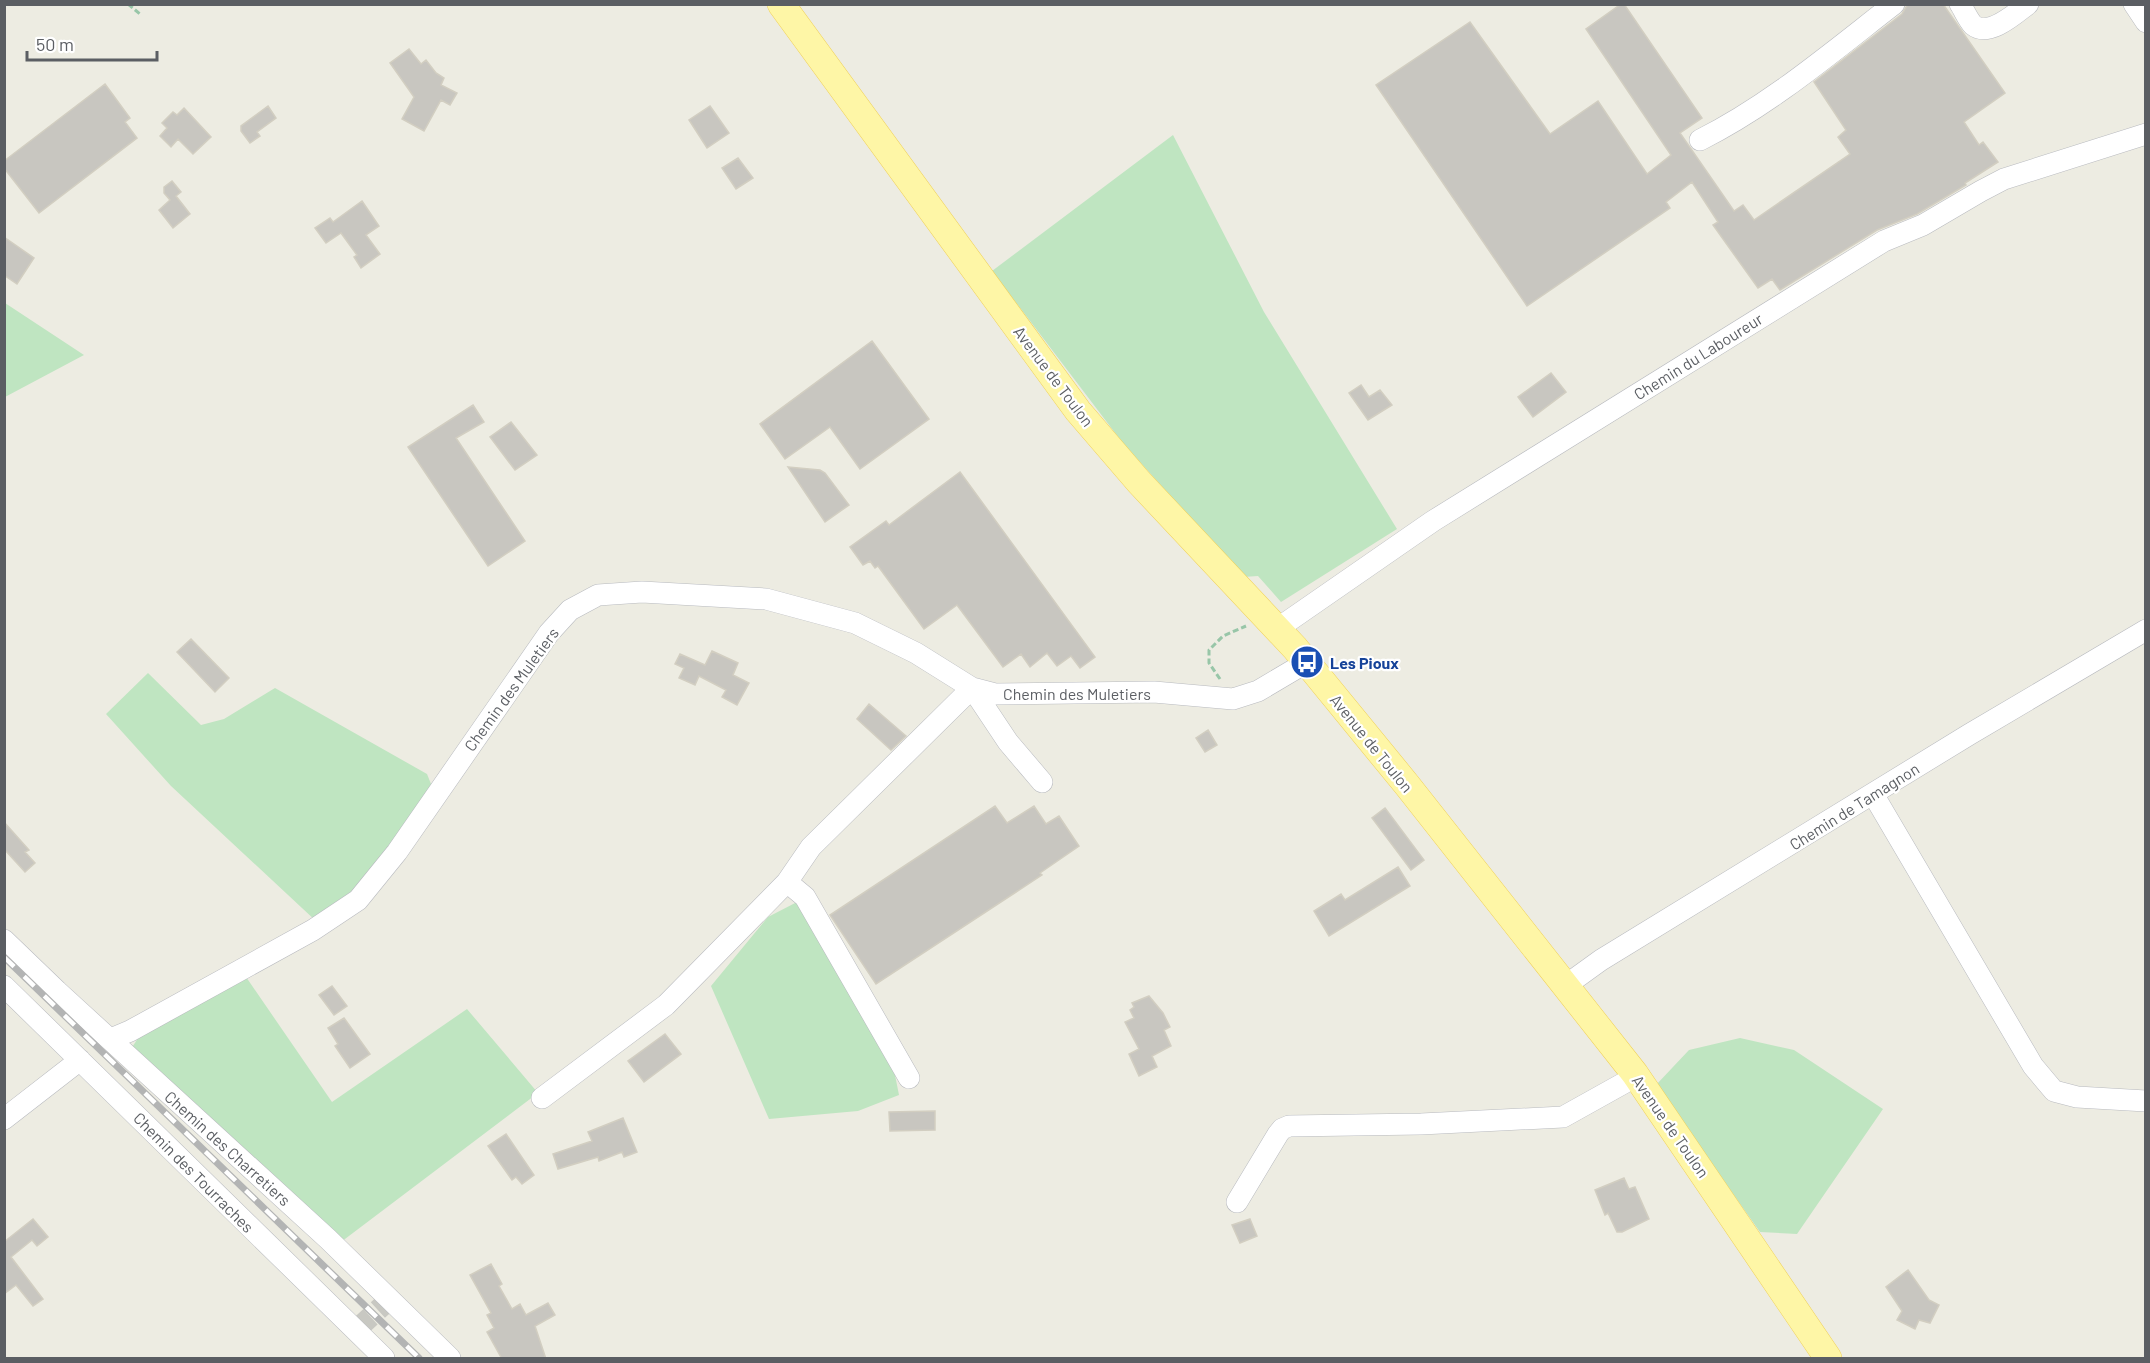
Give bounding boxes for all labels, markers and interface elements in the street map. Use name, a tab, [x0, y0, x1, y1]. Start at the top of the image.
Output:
scale bar	[27, 24, 158, 62]
text: 50 m	[36, 33, 74, 55]
street label: Chemin du Laboureur	[1630, 309, 1766, 403]
street label: Avenue de Toulon	[1010, 322, 1098, 430]
street label: Chemin des Muletiers	[460, 624, 562, 754]
bus stop icon: Les Pioux	[1289, 644, 1325, 680]
place label: Les Pioux	[1330, 653, 1399, 672]
street label: Chemin des Muletiers	[1003, 684, 1151, 703]
street label: Avenue de Toulon	[1327, 690, 1417, 796]
street label: Chemin de Tamagnon	[1786, 758, 1922, 854]
street label: Avenue de Toulon	[1629, 1071, 1713, 1181]
street label: Chemin des Charretiers	[161, 1087, 295, 1209]
street label: Chemin des Tourraches	[130, 1108, 258, 1236]

